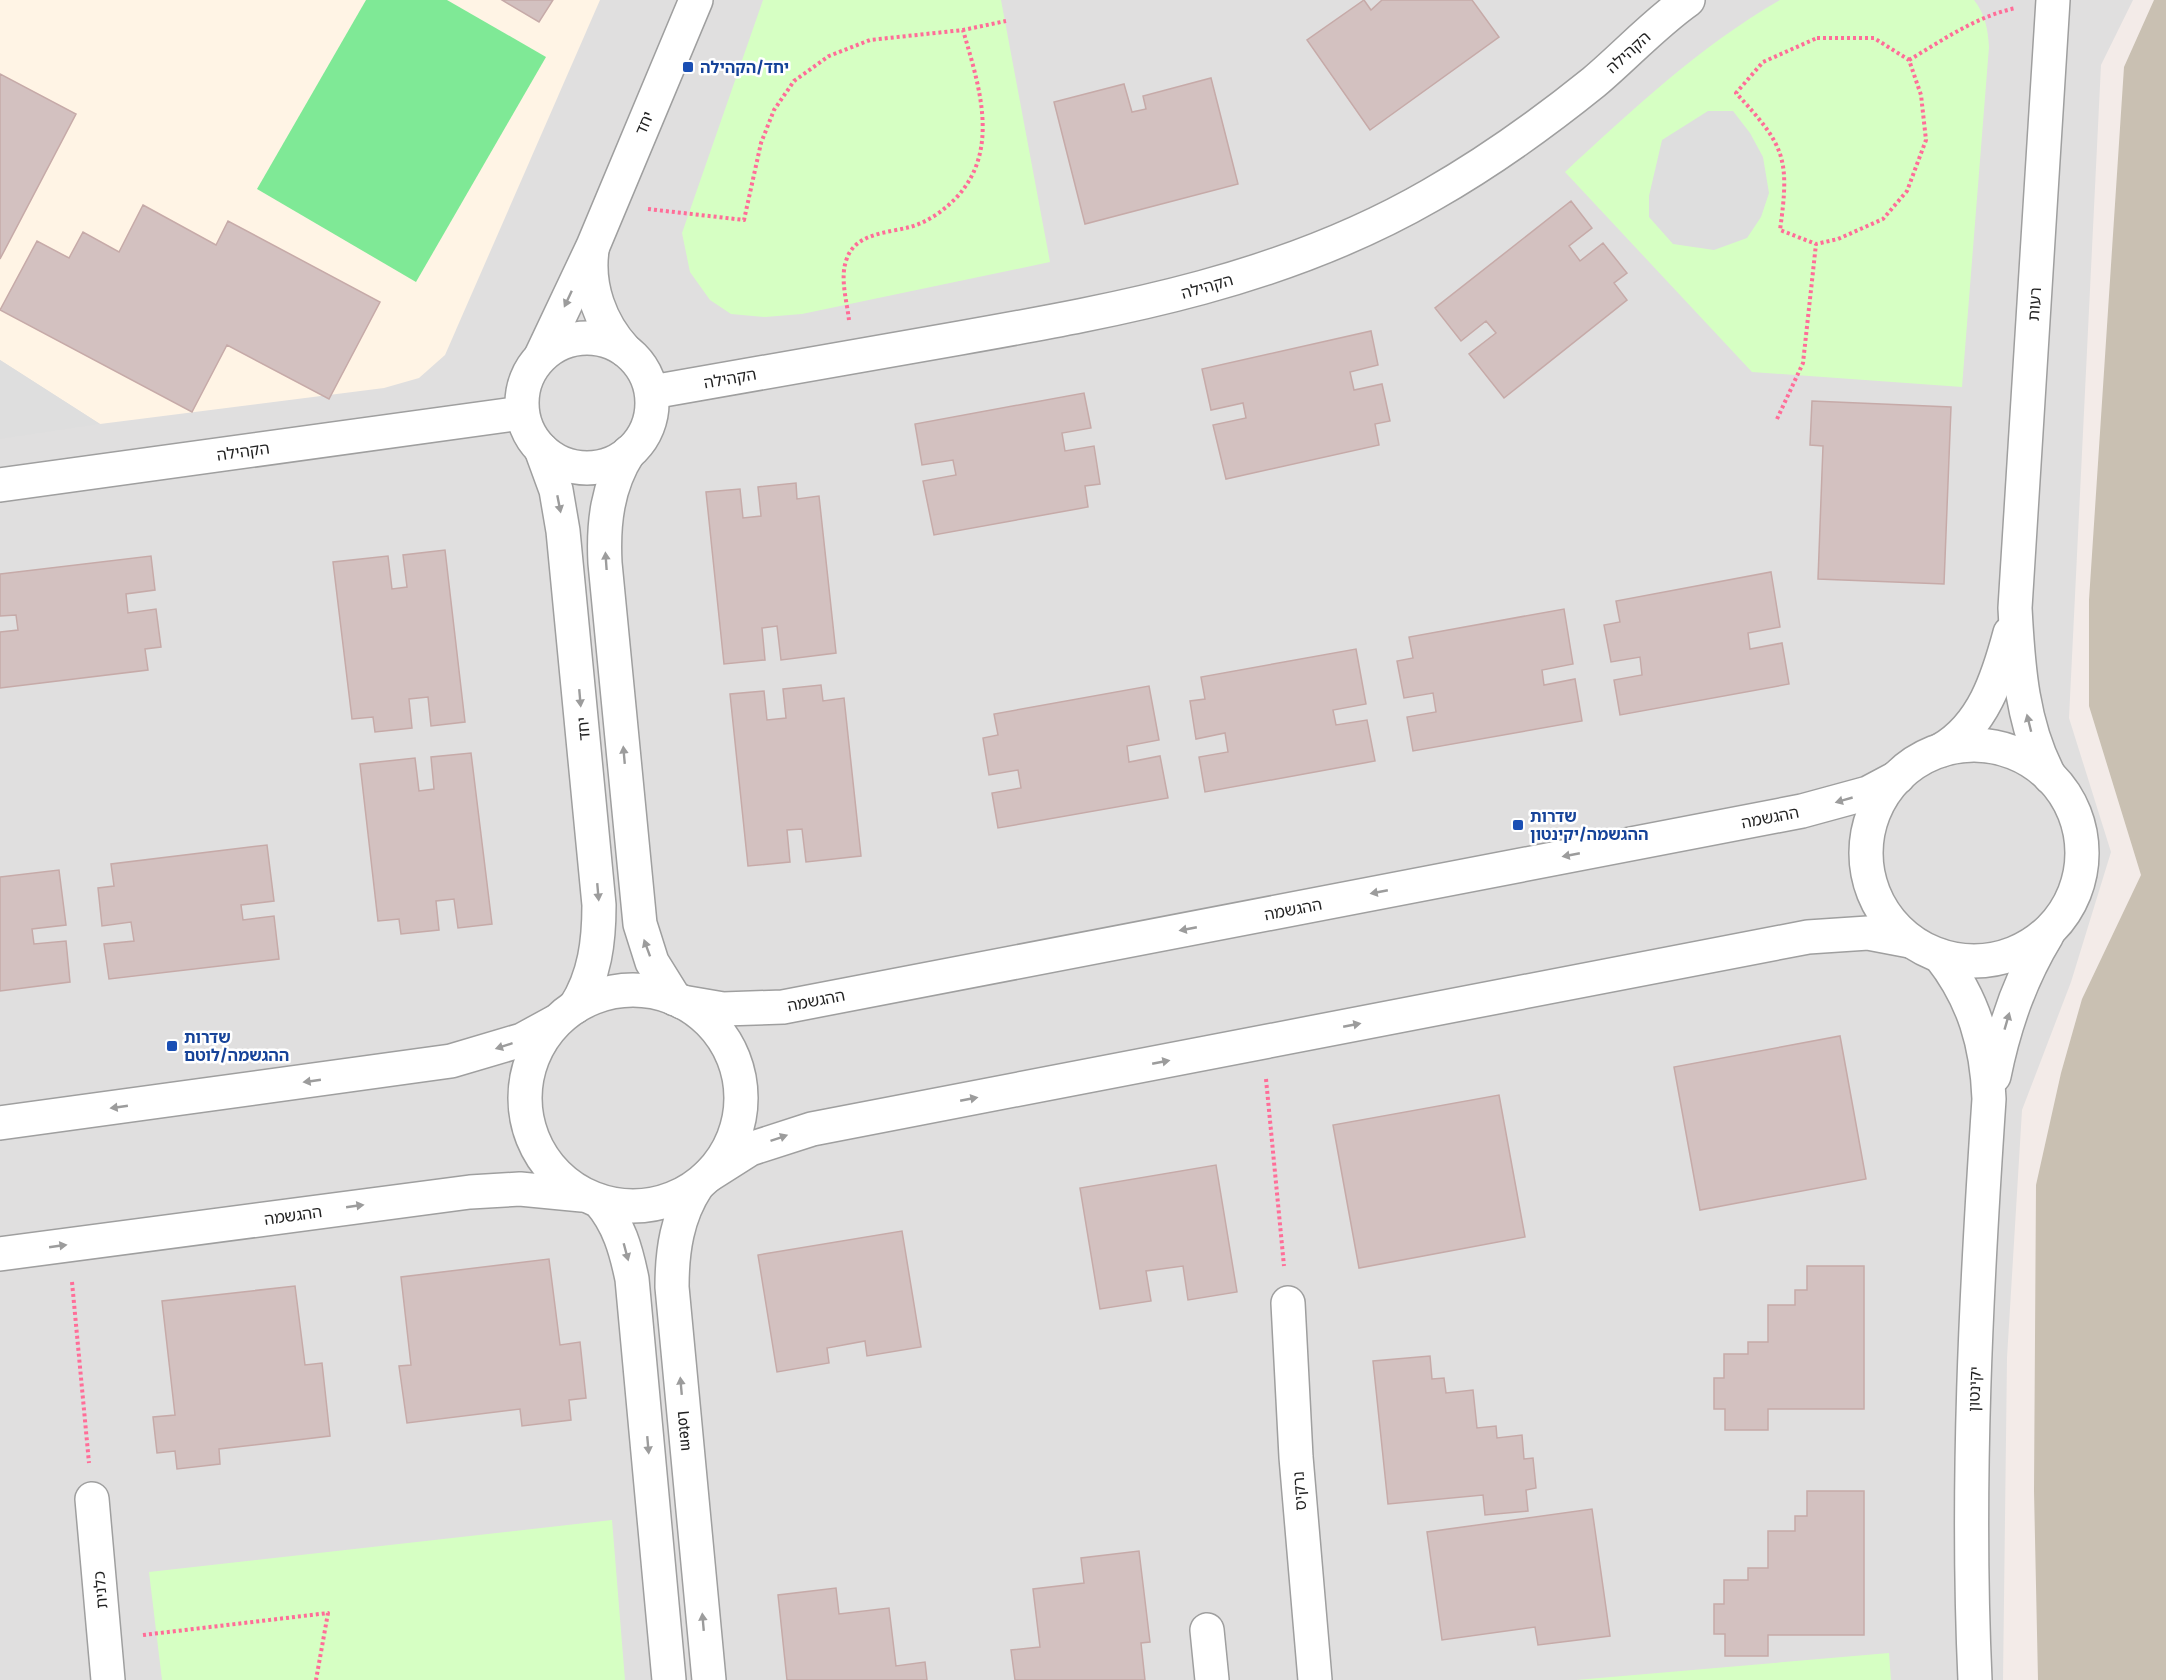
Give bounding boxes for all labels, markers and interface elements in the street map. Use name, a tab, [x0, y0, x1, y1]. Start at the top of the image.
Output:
street label: הקהילה	[1602, 28, 1654, 77]
place label: יחד/הקהילה	[700, 58, 789, 77]
marker: יחד/הקהילה	[681, 60, 695, 74]
street label: יחד	[631, 108, 658, 138]
street label: הקהילה	[1179, 270, 1235, 303]
street label: רעות	[2024, 287, 2045, 321]
one-way arrow	[563, 291, 572, 308]
street label: הקהילה	[702, 365, 758, 392]
street label: הקהילה	[215, 438, 271, 465]
one-way arrow	[555, 495, 564, 514]
one-way arrow	[601, 551, 610, 570]
one-way arrow	[575, 689, 585, 708]
one-way arrow	[2023, 713, 2033, 732]
street label: יחד	[573, 716, 594, 742]
one-way arrow	[619, 745, 629, 764]
one-way arrow	[1835, 796, 1853, 805]
street label: ההגשמה	[1740, 803, 1801, 832]
place label: שדרות ההגשמה/יקינטון	[1530, 807, 1649, 844]
marker: שדרות ההגשמה/יקינטון	[1511, 818, 1525, 832]
one-way arrow	[1561, 851, 1580, 860]
one-way arrow	[593, 883, 603, 902]
one-way arrow	[1370, 888, 1389, 897]
street label: ההגשמה	[1263, 895, 1324, 924]
one-way arrow	[1178, 925, 1197, 934]
one-way arrow	[642, 939, 651, 957]
street label: ההגשמה	[786, 986, 847, 1015]
one-way arrow	[2003, 1012, 2012, 1030]
one-way arrow	[1343, 1020, 1362, 1029]
place label: שדרות ההגשמה/לוטם	[184, 1028, 289, 1065]
marker: שדרות ההגשמה/לוטם	[165, 1039, 179, 1053]
one-way arrow	[495, 1042, 513, 1052]
one-way arrow	[1152, 1057, 1171, 1066]
one-way arrow	[303, 1076, 322, 1085]
one-way arrow	[960, 1094, 979, 1103]
one-way arrow	[109, 1102, 128, 1111]
one-way arrow	[770, 1133, 788, 1142]
street label: ההגשמה	[263, 1202, 323, 1229]
one-way arrow	[346, 1202, 365, 1211]
one-way arrow	[49, 1242, 68, 1251]
one-way arrow	[622, 1243, 631, 1261]
street label: יקינטון	[1964, 1366, 1985, 1412]
one-way arrow	[676, 1376, 686, 1395]
street label: Lotem	[674, 1410, 696, 1452]
one-way arrow	[643, 1436, 653, 1455]
street label: נרקיס	[1289, 1471, 1310, 1511]
street label: כלנית	[89, 1570, 112, 1610]
one-way arrow	[698, 1612, 708, 1631]

